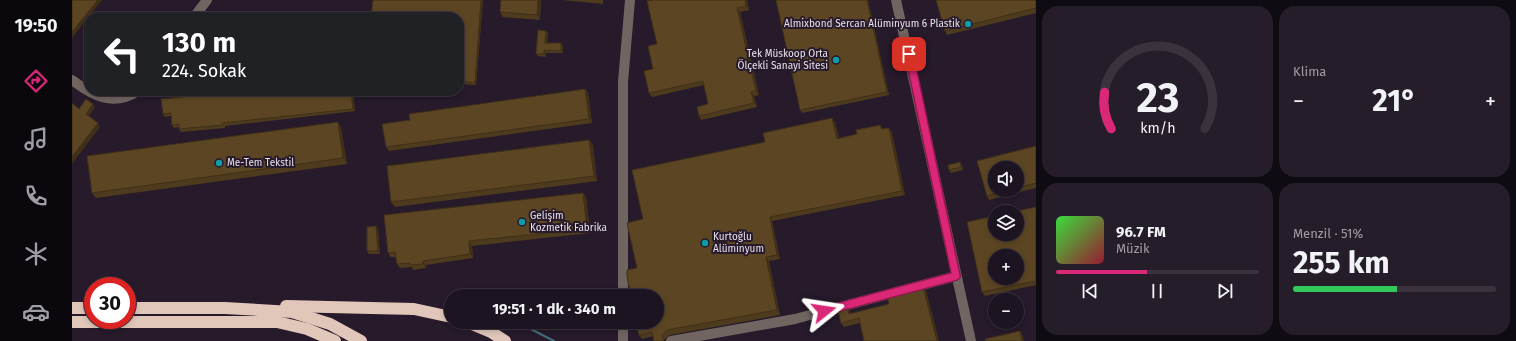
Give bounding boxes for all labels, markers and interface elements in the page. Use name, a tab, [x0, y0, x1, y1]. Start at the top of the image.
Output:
text: 19:50	[14, 15, 58, 37]
place label: Almixbond Sercan Alüminyum 6 Plastik	[784, 17, 961, 30]
marker: Almixbond Sercan Alüminyum 6 Plastik	[963, 19, 973, 29]
text: 130 m	[162, 26, 236, 59]
icon: left	[96, 28, 148, 80]
pin	[892, 37, 926, 71]
icon: arrive	[898, 43, 920, 65]
place label: Tek Müskoop Orta Ölçekli Sanayi Sitesi	[738, 48, 828, 72]
marker: Tek Müskoop Orta Ölçekli Sanayi Sitesi	[831, 55, 841, 65]
text: 224. Sokak	[162, 60, 246, 82]
text: Klima	[1293, 64, 1326, 79]
icon: directions	[22, 67, 50, 95]
text: 23	[1136, 73, 1179, 123]
text: 21°	[1372, 83, 1417, 119]
text: −	[1293, 88, 1304, 115]
text: +	[1485, 88, 1496, 115]
text: km/h	[1140, 120, 1175, 137]
icon: music	[22, 125, 50, 153]
place label: Me-Tem Tekstil	[227, 156, 294, 169]
marker: Me-Tem Tekstil	[214, 158, 224, 168]
map controls	[988, 161, 1024, 329]
button: sound	[988, 161, 1024, 197]
icon: phone	[22, 182, 50, 210]
button: layers	[988, 205, 1024, 241]
place label: Gelişim Kozmetik Fabrika	[530, 209, 607, 234]
marker: Gelişim Kozmetik Fabrika	[517, 217, 527, 227]
text: 96.7 FM	[1116, 223, 1166, 241]
text: Menzil · 51%	[1293, 226, 1363, 241]
place label: Kurtoğlu Alüminyum	[713, 231, 764, 255]
marker: Kurtoğlu Alüminyum	[700, 238, 710, 248]
icon: climate	[22, 240, 50, 268]
text: Müzik	[1116, 241, 1150, 256]
text: 255 km	[1293, 245, 1390, 281]
button: +	[988, 249, 1024, 285]
speed limit sign: 30	[84, 277, 136, 329]
icon: previous	[1079, 280, 1101, 302]
icon: pause	[1146, 280, 1168, 302]
icon: next	[1214, 280, 1236, 302]
position arrow	[803, 290, 845, 332]
button: −	[988, 293, 1024, 329]
icon: car	[22, 298, 50, 326]
text: 19:51 · 1 dk · 340 m	[492, 300, 616, 318]

